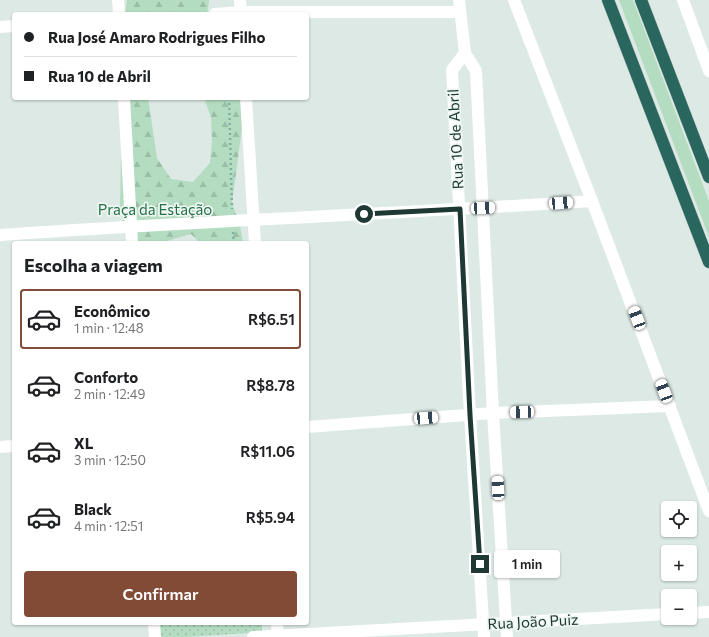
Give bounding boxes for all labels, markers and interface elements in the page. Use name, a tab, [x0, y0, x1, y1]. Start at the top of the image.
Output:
text: Rua José Amaro Rodrigues Filho	[48, 28, 266, 46]
text: Rua 10 de Abril	[48, 67, 151, 85]
street label: Rua 10 de Abril	[443, 88, 467, 190]
car	[549, 196, 573, 210]
park label: Praça da Estação	[98, 200, 212, 218]
car	[471, 201, 495, 215]
route start	[355, 205, 373, 223]
text: Escolha a viagem	[24, 254, 163, 276]
icon: car	[26, 301, 62, 337]
text: Econômico	[74, 302, 150, 320]
car	[627, 305, 647, 331]
text: R$6.51	[248, 310, 295, 328]
text: 1 min · 12:48	[74, 320, 144, 336]
icon: car	[26, 367, 62, 403]
text: Conforto	[74, 368, 138, 386]
text: R$8.78	[246, 376, 295, 394]
car	[654, 378, 674, 404]
text: 2 min · 12:49	[74, 386, 145, 402]
car	[510, 406, 534, 418]
car	[414, 411, 438, 425]
icon: car	[26, 433, 62, 469]
text: XL	[74, 434, 93, 452]
text: R$11.06	[240, 442, 295, 460]
text: 3 min · 12:50	[74, 452, 146, 468]
car	[491, 476, 505, 500]
icon: car	[26, 499, 62, 535]
text: Black	[74, 500, 112, 518]
map controls	[661, 501, 697, 625]
button: locate	[661, 501, 697, 537]
text: R$5.94	[246, 508, 295, 526]
text: 4 min · 12:51	[74, 518, 143, 534]
button: +	[661, 545, 697, 581]
callout: 1 min	[494, 550, 560, 578]
route end	[471, 555, 489, 573]
text: 1 min	[512, 556, 542, 572]
button: Confirmar	[24, 571, 297, 617]
button: −	[661, 589, 697, 625]
street label: Rua João Puiz	[487, 610, 579, 632]

